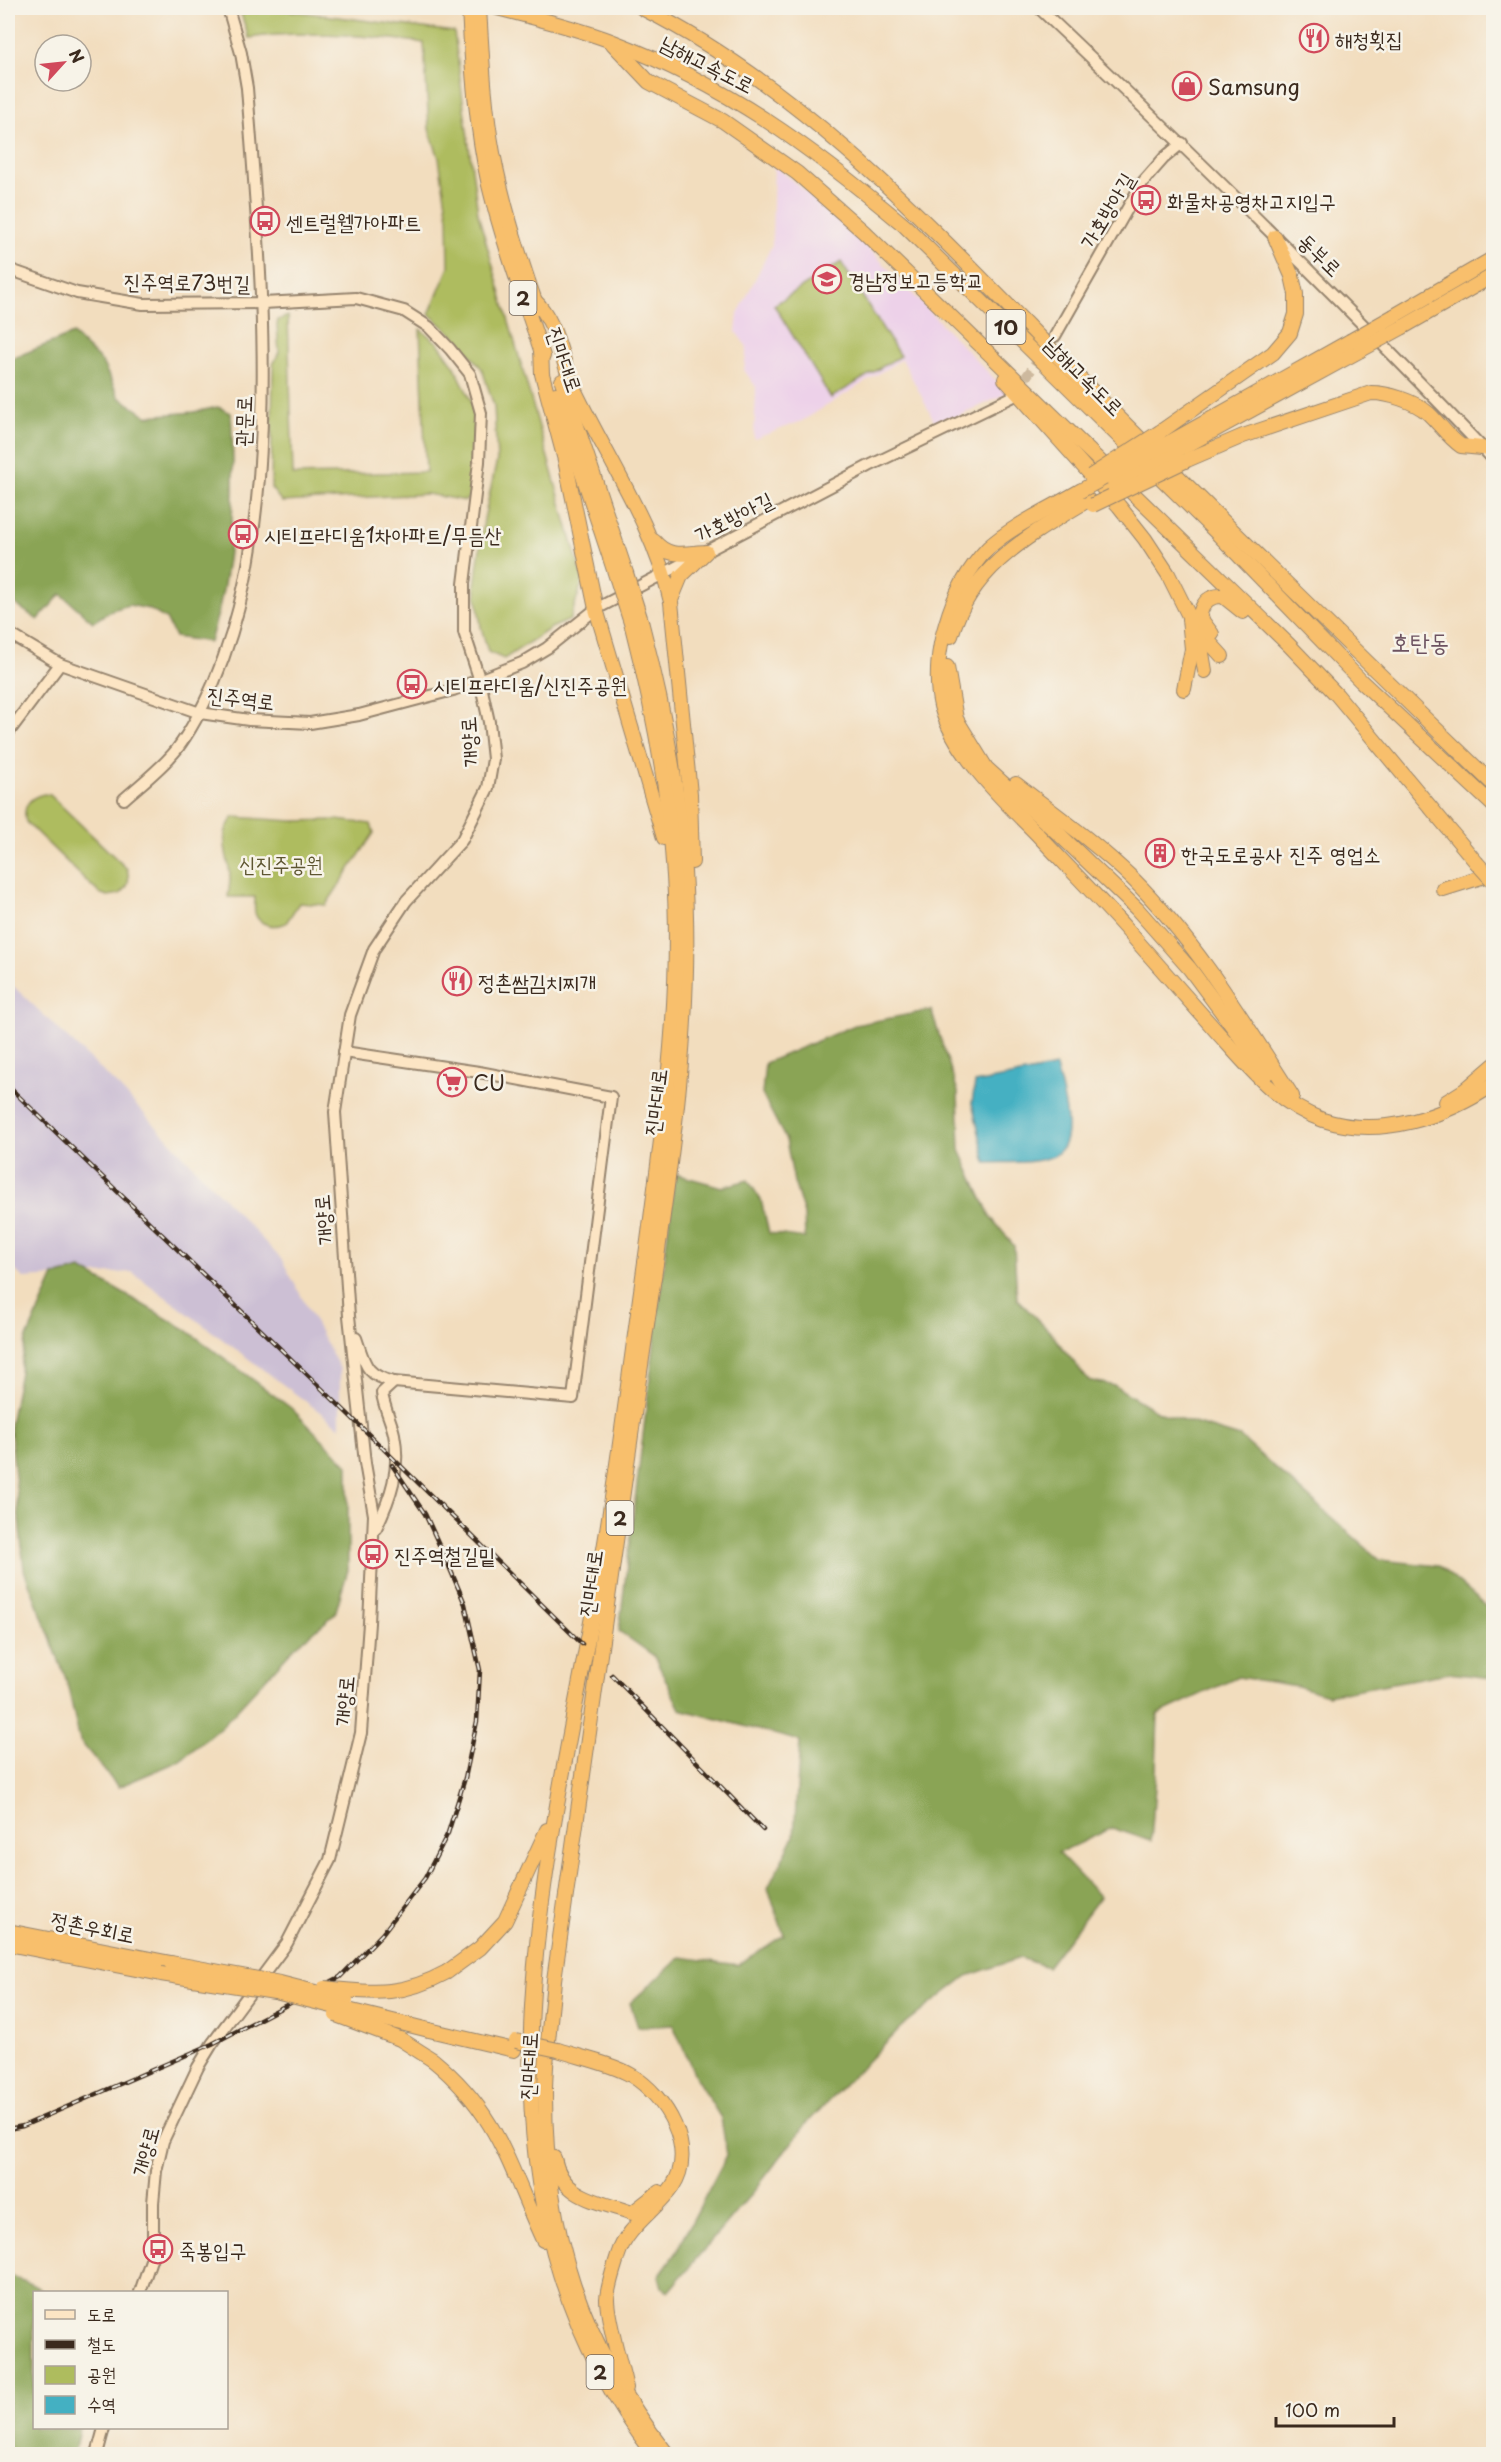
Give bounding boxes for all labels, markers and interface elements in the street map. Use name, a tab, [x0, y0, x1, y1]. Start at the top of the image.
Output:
restaurant icon: 해청횟집	[1298, 22, 1330, 54]
place label: 해청횟집	[1335, 22, 1403, 54]
street label: 남해고속도로	[656, 26, 760, 100]
north arrow	[33, 33, 93, 93]
text: N	[64, 45, 91, 67]
shop icon: Samsung	[1171, 70, 1203, 102]
place label: Samsung	[1208, 70, 1300, 102]
street label: 가호방아길	[1071, 165, 1142, 254]
bus stop icon: 화물차공영차고지입구	[1130, 184, 1162, 216]
place label: 화물차공영차고지입구	[1167, 184, 1336, 216]
bus stop icon: 센트럴웰가아파트	[249, 205, 281, 237]
place label: 센트럴웰가아파트	[286, 205, 421, 237]
street label: 동부로	[1292, 225, 1350, 283]
school or university icon: 경남정보고등학교	[811, 263, 843, 295]
place label: 경남정보고등학교	[848, 263, 983, 295]
street label: 진주역로73번길	[123, 264, 251, 298]
road number: 2	[510, 281, 536, 315]
road number: 10	[986, 310, 1026, 344]
street label: 진마대로	[540, 322, 592, 396]
street label: 남해고속도로	[1038, 328, 1132, 422]
street label: 관문로	[225, 395, 259, 447]
street label: 가호방아길	[688, 483, 778, 549]
bus stop icon: 시티프라디움1차아파트/무듬산	[227, 518, 259, 550]
place label: 시티프라디움1차아파트/무듬산	[264, 518, 502, 550]
district label: 호탄동	[1391, 623, 1449, 659]
bus stop icon: 시티프라디움/신진주공원	[396, 668, 428, 700]
place label: 시티프라디움/신진주공원	[433, 668, 628, 700]
street label: 진주역로	[206, 677, 276, 717]
street label: 개양로	[450, 716, 486, 768]
building icon: 한국도로공사 진주 영업소	[1144, 837, 1176, 869]
place label: 한국도로공사 진주 영업소	[1181, 837, 1381, 869]
park label: 신진주공원	[239, 847, 323, 879]
restaurant icon: 정촌쌈김치찌개	[441, 965, 473, 997]
place label: 정촌쌈김치찌개	[478, 965, 596, 997]
supermarket icon: CU	[436, 1066, 468, 1098]
place label: CU	[473, 1066, 505, 1098]
street label: 진마대로	[634, 1067, 674, 1137]
street label: 개양로	[304, 1193, 340, 1247]
road number: 2	[606, 1501, 634, 1535]
bus stop icon: 진주역철길밑	[357, 1538, 389, 1570]
place label: 진주역철길밑	[394, 1538, 495, 1570]
street label: 진마대로	[568, 1547, 610, 1619]
street label: 개양로	[325, 1674, 361, 1728]
street label: 정촌우회로	[48, 1902, 138, 1950]
street label: 진마대로	[509, 2031, 545, 2101]
street label: 개양로	[122, 2122, 166, 2180]
bus stop icon: 죽봉입구	[142, 2233, 174, 2265]
place label: 죽봉입구	[179, 2233, 247, 2265]
legend	[33, 2291, 228, 2429]
text: 도로	[87, 2300, 116, 2327]
text: 철도	[87, 2330, 116, 2357]
road number: 2	[586, 2355, 614, 2389]
text: 공원	[87, 2360, 116, 2387]
text: 수역	[87, 2390, 116, 2417]
scale bar	[1276, 2390, 1394, 2428]
text: 100 m	[1285, 2396, 1340, 2423]

